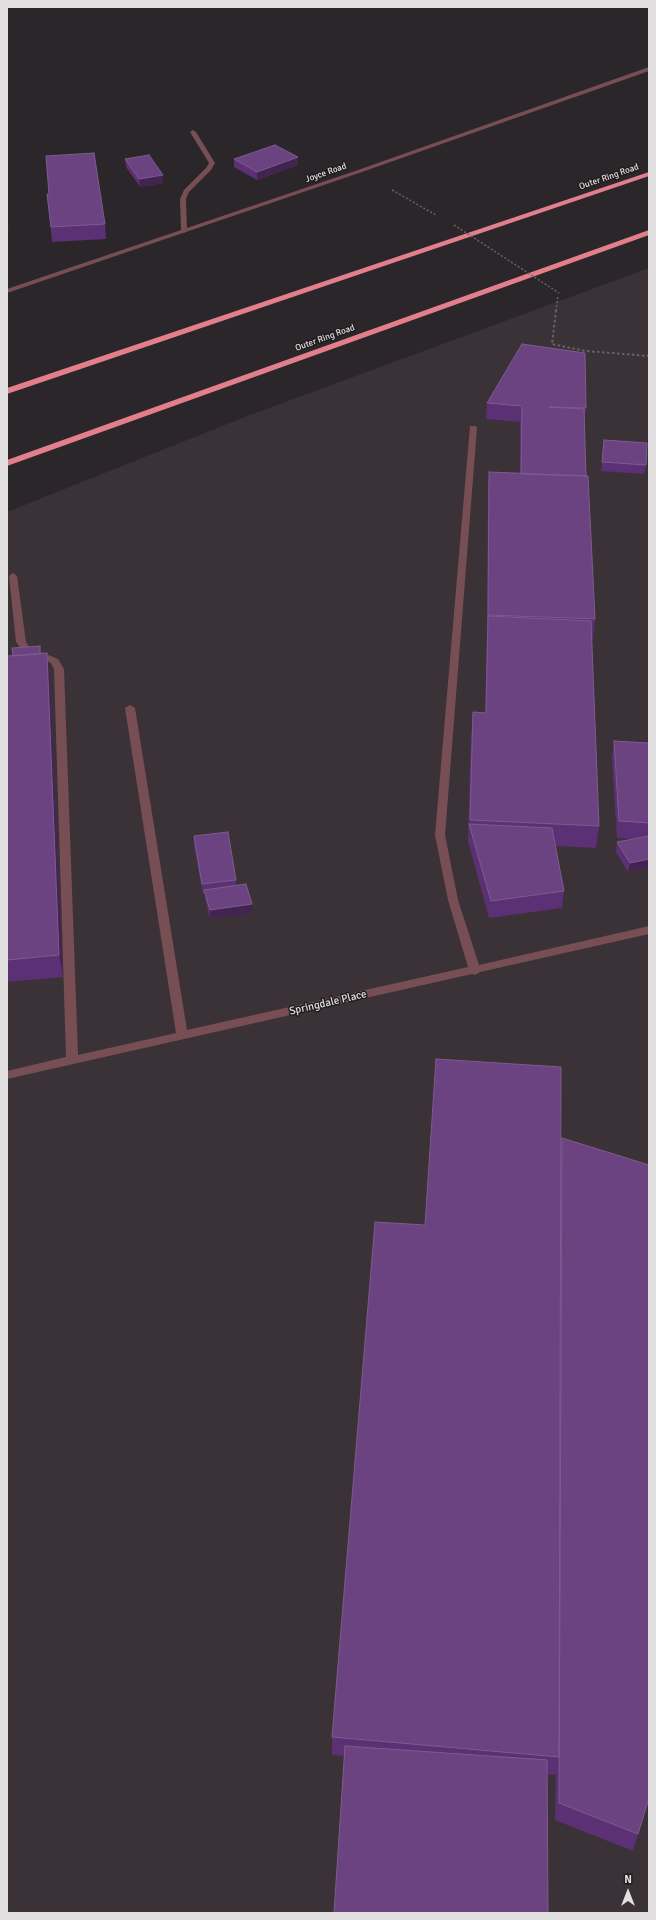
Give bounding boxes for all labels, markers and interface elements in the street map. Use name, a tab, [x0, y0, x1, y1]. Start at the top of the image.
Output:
street label: Joyce Road	[304, 161, 348, 185]
street label: Outer Ring Road	[578, 162, 640, 192]
street label: Outer Ring Road	[294, 322, 356, 354]
street label: Springdale Place	[288, 988, 368, 1018]
north arrow	[608, 1872, 648, 1912]
text: N	[624, 1873, 632, 1886]

